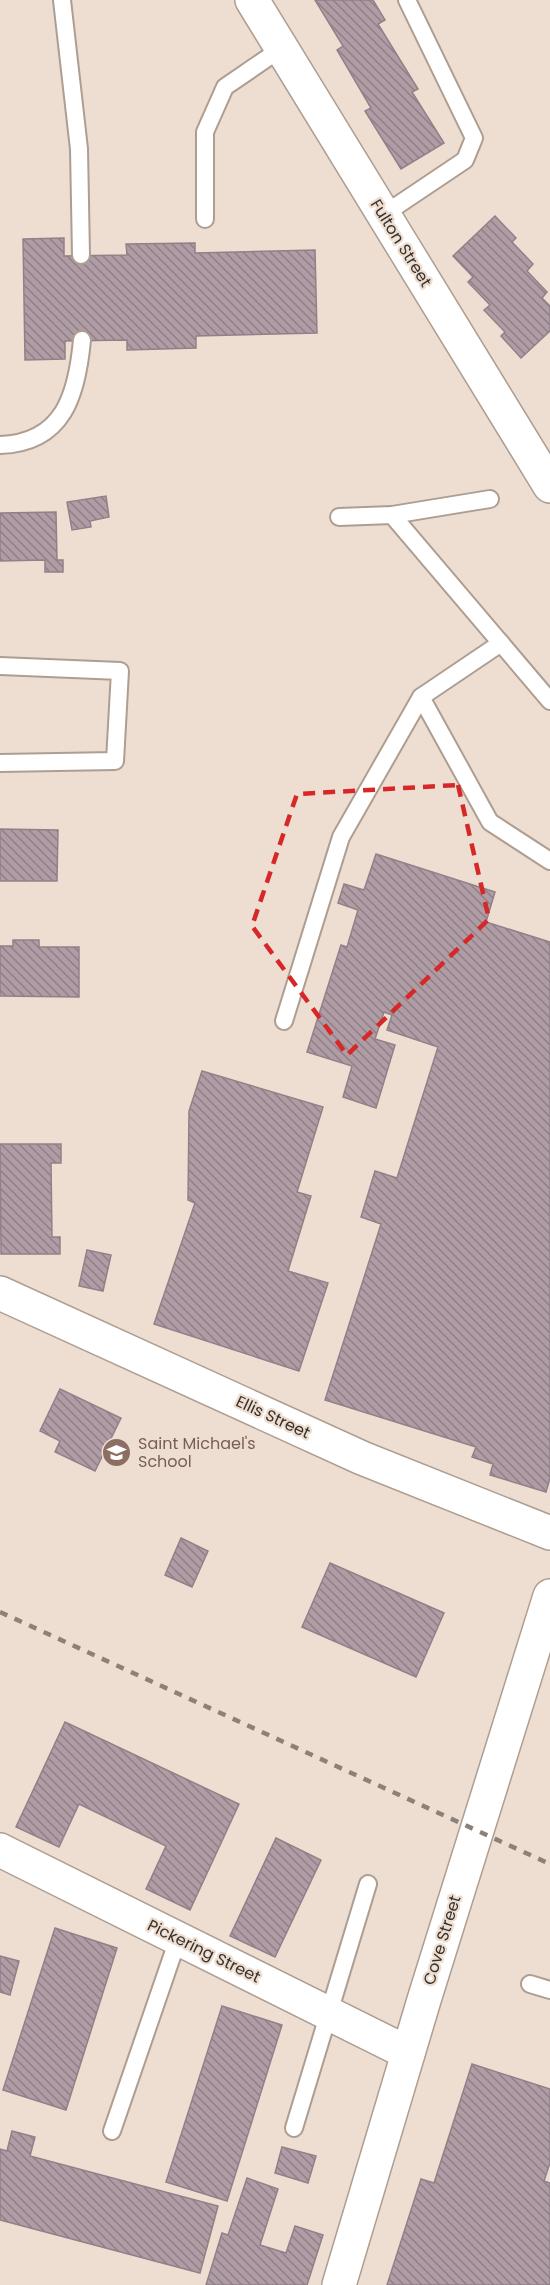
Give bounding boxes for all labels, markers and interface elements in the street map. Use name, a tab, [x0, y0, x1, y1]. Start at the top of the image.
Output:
street label: Fulton Street	[365, 195, 437, 292]
street label: Ellis Street	[232, 1390, 314, 1444]
place label: Saint Michael's School	[138, 1432, 256, 1473]
school or university icon: Saint Michael's School	[101, 1436, 133, 1468]
street label: Cove Street	[417, 1892, 467, 1988]
street label: Pickering Street	[144, 1914, 265, 1988]

